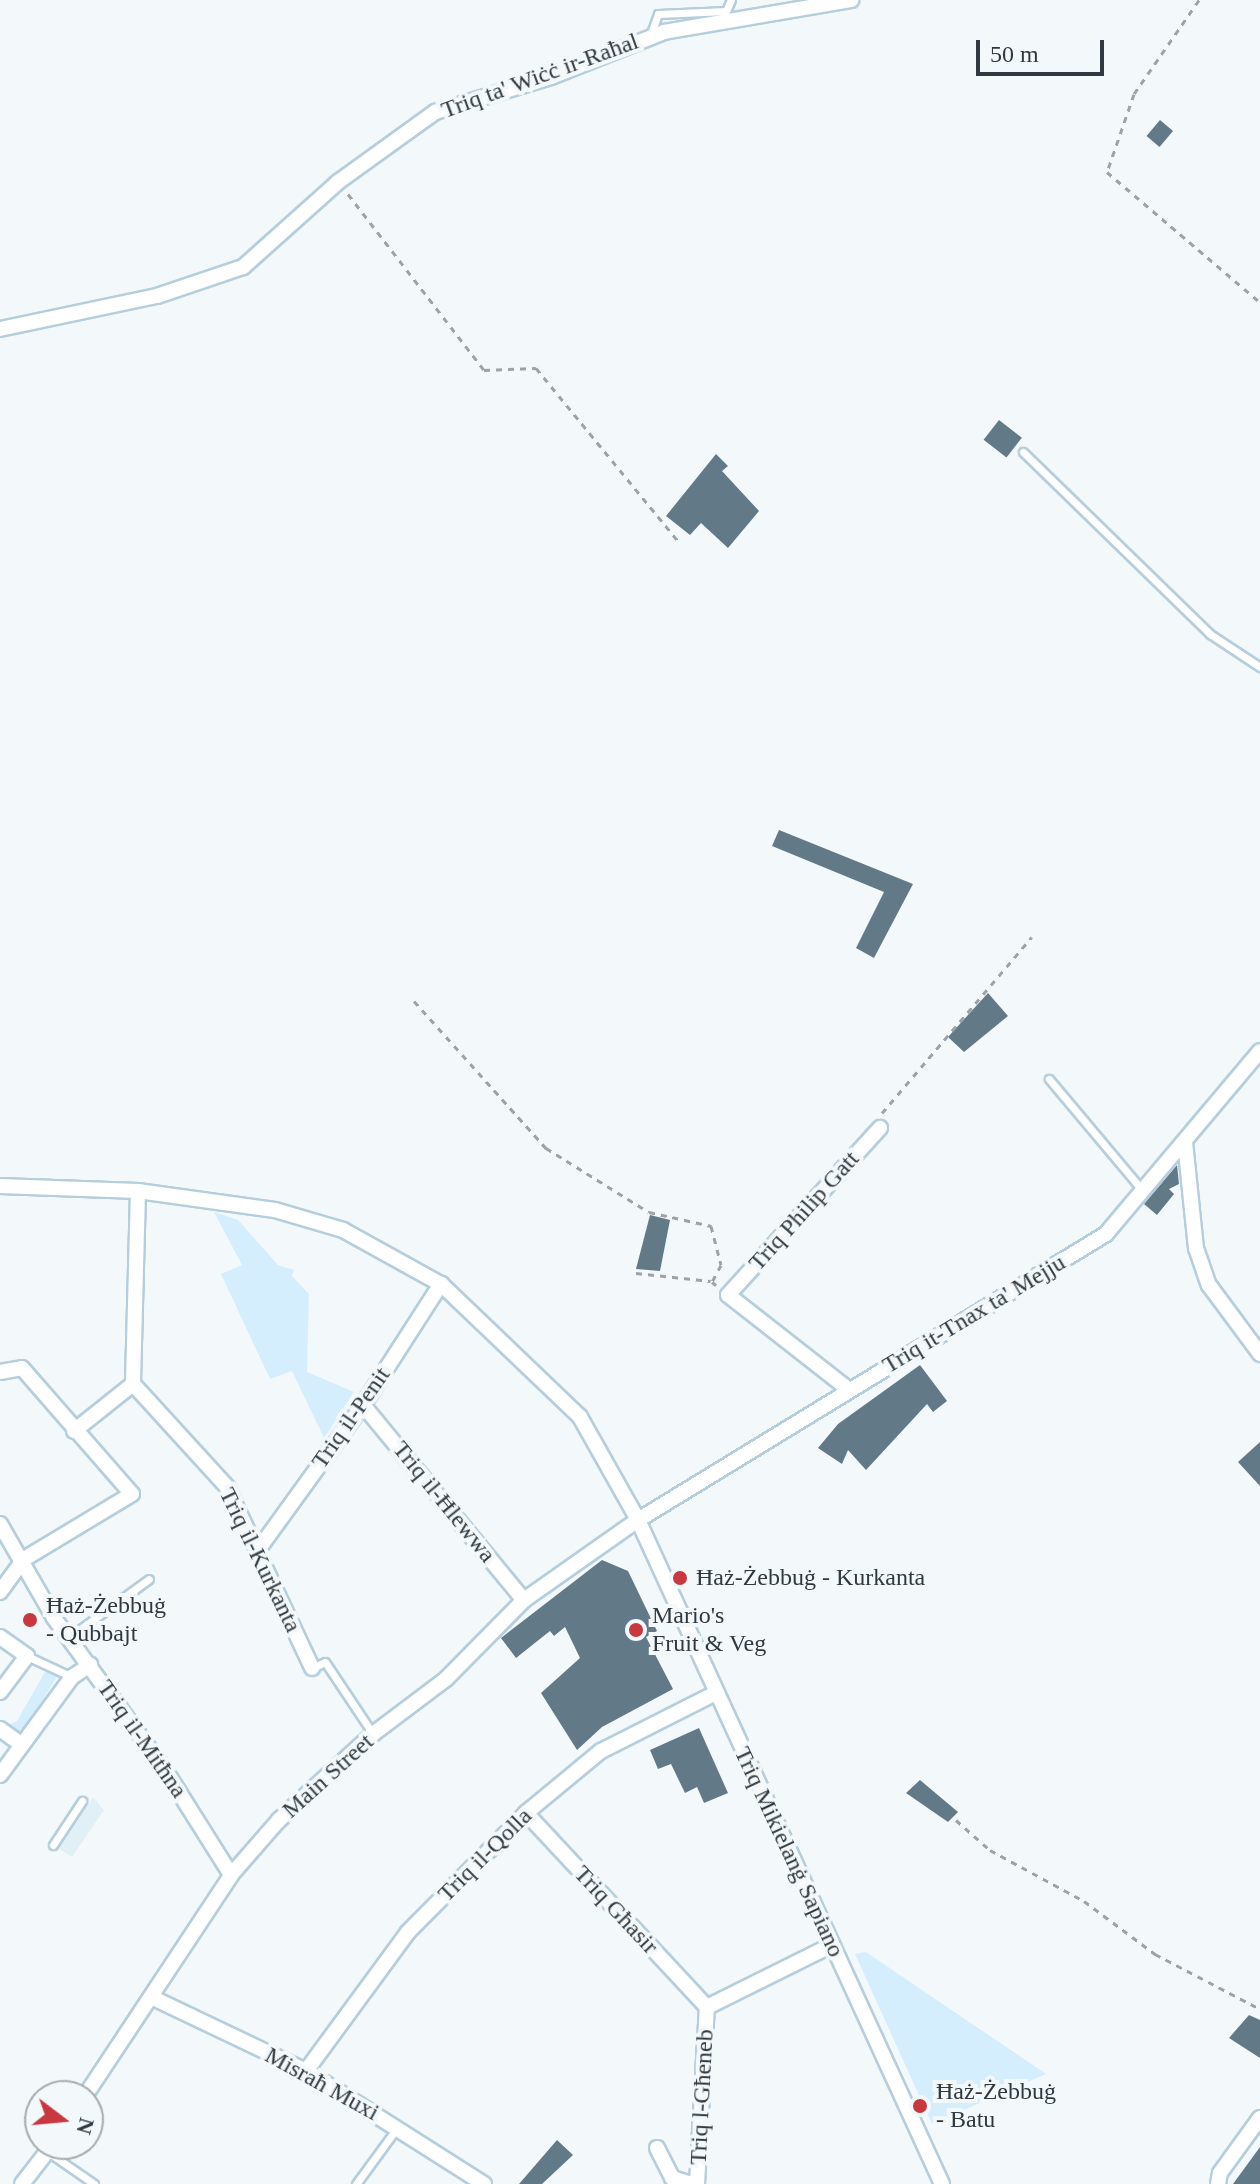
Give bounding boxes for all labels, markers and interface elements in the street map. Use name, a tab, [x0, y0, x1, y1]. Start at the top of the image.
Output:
scale bar	[980, 24, 1108, 74]
street label: Triq ta' Wiċċ ir-Raħal	[437, 27, 643, 125]
text: 50 m	[990, 41, 1039, 67]
street label: Triq Philip Gatt	[743, 1145, 865, 1277]
street label: Triq it-Tnax ta' Mejju	[877, 1248, 1071, 1380]
street label: Triq il-Penit	[306, 1362, 396, 1474]
street label: Triq il-Ħlewwa	[386, 1436, 502, 1568]
street label: Triq il-Kurkanta	[213, 1483, 307, 1637]
place label: Ħaż-Żebbuġ - Kurkanta	[696, 1564, 925, 1592]
marker: Ħaż-Żebbuġ - Kurkanta	[671, 1569, 689, 1587]
place label: Ħaż-Żebbuġ - Qubbajt	[46, 1592, 166, 1648]
place label: Mario's Fruit & Veg	[652, 1602, 767, 1658]
marker: Ħaż-Żebbuġ - Qubbajt	[21, 1611, 39, 1629]
marker: Mario's Fruit & Veg	[627, 1621, 645, 1639]
street label: Triq il-Mitħna	[91, 1675, 193, 1803]
street label: Main Street	[277, 1728, 379, 1824]
street label: Triq Mikielanġ Sapiano	[728, 1742, 850, 1962]
street label: Triq il-Qolla	[432, 1802, 538, 1908]
street label: Triq Għasir	[568, 1860, 664, 1960]
street label: Triq l-Għeneb	[684, 2028, 720, 2166]
street label: Misraħ Muxi	[260, 2041, 384, 2127]
place label: Ħaż-Żebbuġ - Batu	[936, 2078, 1056, 2134]
north arrow	[24, 2080, 104, 2160]
marker: Ħaż-Żebbuġ - Batu	[911, 2097, 929, 2115]
text: N	[71, 2115, 100, 2137]

